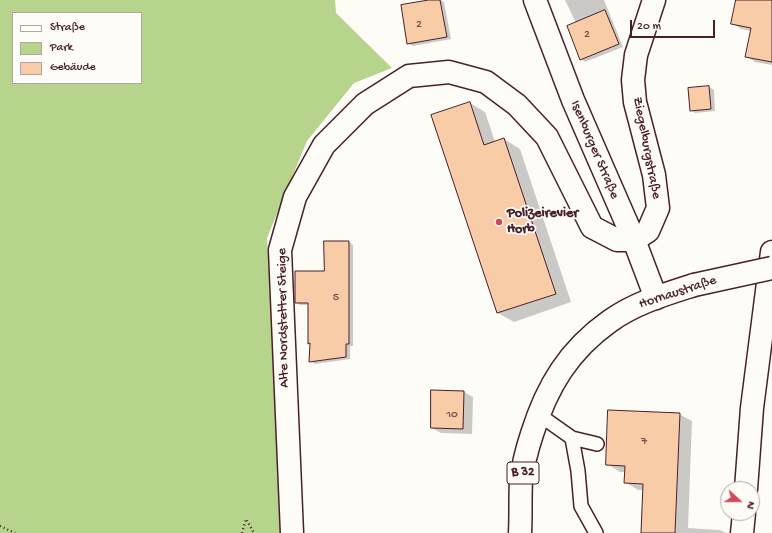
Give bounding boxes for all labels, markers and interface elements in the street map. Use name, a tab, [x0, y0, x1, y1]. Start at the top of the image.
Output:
legend	[12, 12, 142, 84]
scale bar	[632, 12, 717, 38]
house number: 2	[416, 18, 422, 32]
text: 20 m	[637, 20, 661, 34]
text: Straße	[50, 21, 85, 35]
house number: 2	[584, 28, 590, 42]
text: Park	[50, 41, 73, 55]
text: Gebäude	[50, 61, 96, 75]
street label: Ziegelburgstraße	[628, 95, 664, 201]
street label: Isenburger Straße	[566, 98, 622, 202]
place label: Polizeirevier Horb	[507, 206, 578, 238]
marker: Polizeirevier Horb	[494, 217, 504, 227]
street label: Alte Nordstetter Steige	[274, 248, 294, 388]
street label: Hornaustraße	[637, 273, 719, 313]
house number: 5	[333, 291, 339, 305]
house number: 10	[446, 408, 458, 422]
house number: 7	[641, 435, 647, 449]
road number: B 32	[507, 462, 539, 484]
north arrow	[720, 481, 760, 521]
text: N	[743, 499, 757, 510]

